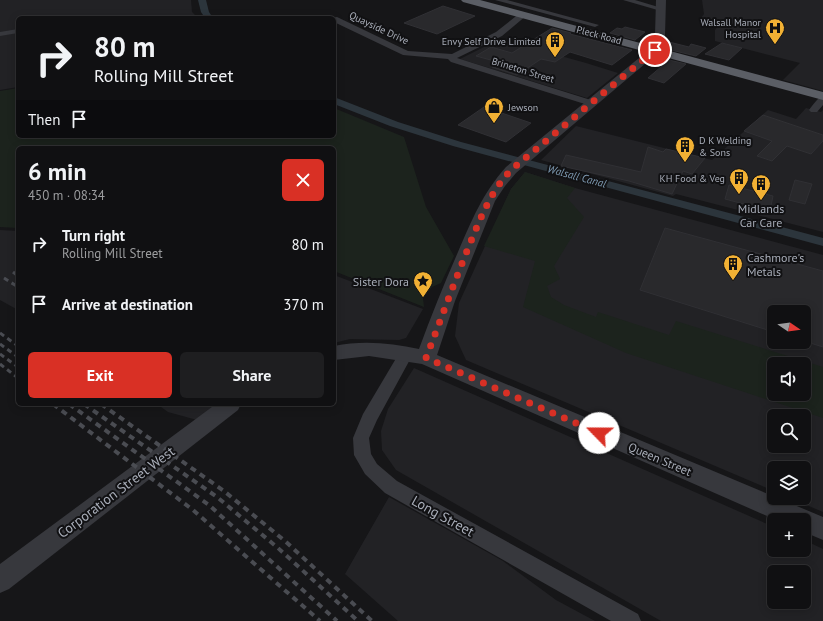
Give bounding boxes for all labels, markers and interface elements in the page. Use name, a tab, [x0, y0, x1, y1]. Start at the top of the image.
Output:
street label: Quayside Drive	[347, 9, 411, 47]
place label: Walsall Manor Hospital	[700, 16, 762, 41]
hospital icon: Walsall Manor Hospital	[764, 17, 786, 45]
street label: Pleck Road	[575, 23, 623, 47]
text: 80 m	[94, 28, 155, 65]
building icon: Envy Self Drive Limited	[544, 30, 566, 58]
icon: right	[28, 32, 80, 84]
pin	[638, 33, 672, 67]
place label: Envy Self Drive Limited	[442, 35, 541, 48]
icon: arrive	[644, 39, 666, 61]
street label: Brineton Street	[490, 54, 556, 86]
text: Rolling Mill Street	[94, 64, 234, 87]
shop icon: Jewson	[483, 96, 505, 124]
place label: Jewson	[507, 101, 538, 114]
icon: arrive	[68, 108, 90, 130]
text: Then	[28, 110, 60, 129]
place label: D K Welding & Sons	[699, 134, 751, 159]
building icon: D K Welding & Sons	[674, 135, 696, 163]
text: 6 min	[28, 156, 87, 187]
button: close	[282, 159, 324, 201]
water label: Walsall Canal	[546, 161, 608, 191]
building icon: KH Food & Veg	[728, 167, 750, 195]
place label: KH Food & Veg	[660, 172, 725, 185]
building icon: Midlands Car Care	[750, 173, 772, 201]
text: 450 m · 08:34	[28, 187, 105, 204]
place label: Midlands Car Care	[738, 201, 784, 230]
text: Turn right	[62, 226, 125, 245]
icon: right	[28, 233, 50, 255]
text: 80 m	[291, 235, 324, 254]
text: Rolling Mill Street	[62, 245, 163, 262]
place label: Cashmore's Metals	[747, 250, 804, 279]
building icon: Cashmore's Metals	[722, 253, 744, 281]
place icon: Sister Dora	[412, 270, 434, 298]
place label: Sister Dora	[353, 274, 409, 289]
icon: arrive	[28, 293, 50, 315]
text: Arrive at destination	[62, 295, 193, 314]
text: 370 m	[283, 295, 324, 314]
north arrow	[767, 305, 811, 349]
map controls	[767, 305, 811, 609]
button: Exit	[28, 352, 172, 398]
button: Share	[180, 352, 324, 398]
button: sound	[767, 357, 811, 401]
button: search	[767, 409, 811, 453]
position arrow	[578, 412, 620, 454]
street label: Queen Street	[626, 439, 694, 479]
street label: Corporation Street West	[54, 442, 178, 542]
button: layers	[767, 461, 811, 505]
street label: Long Street	[409, 492, 478, 541]
button: +	[767, 513, 811, 557]
button: −	[767, 565, 811, 609]

